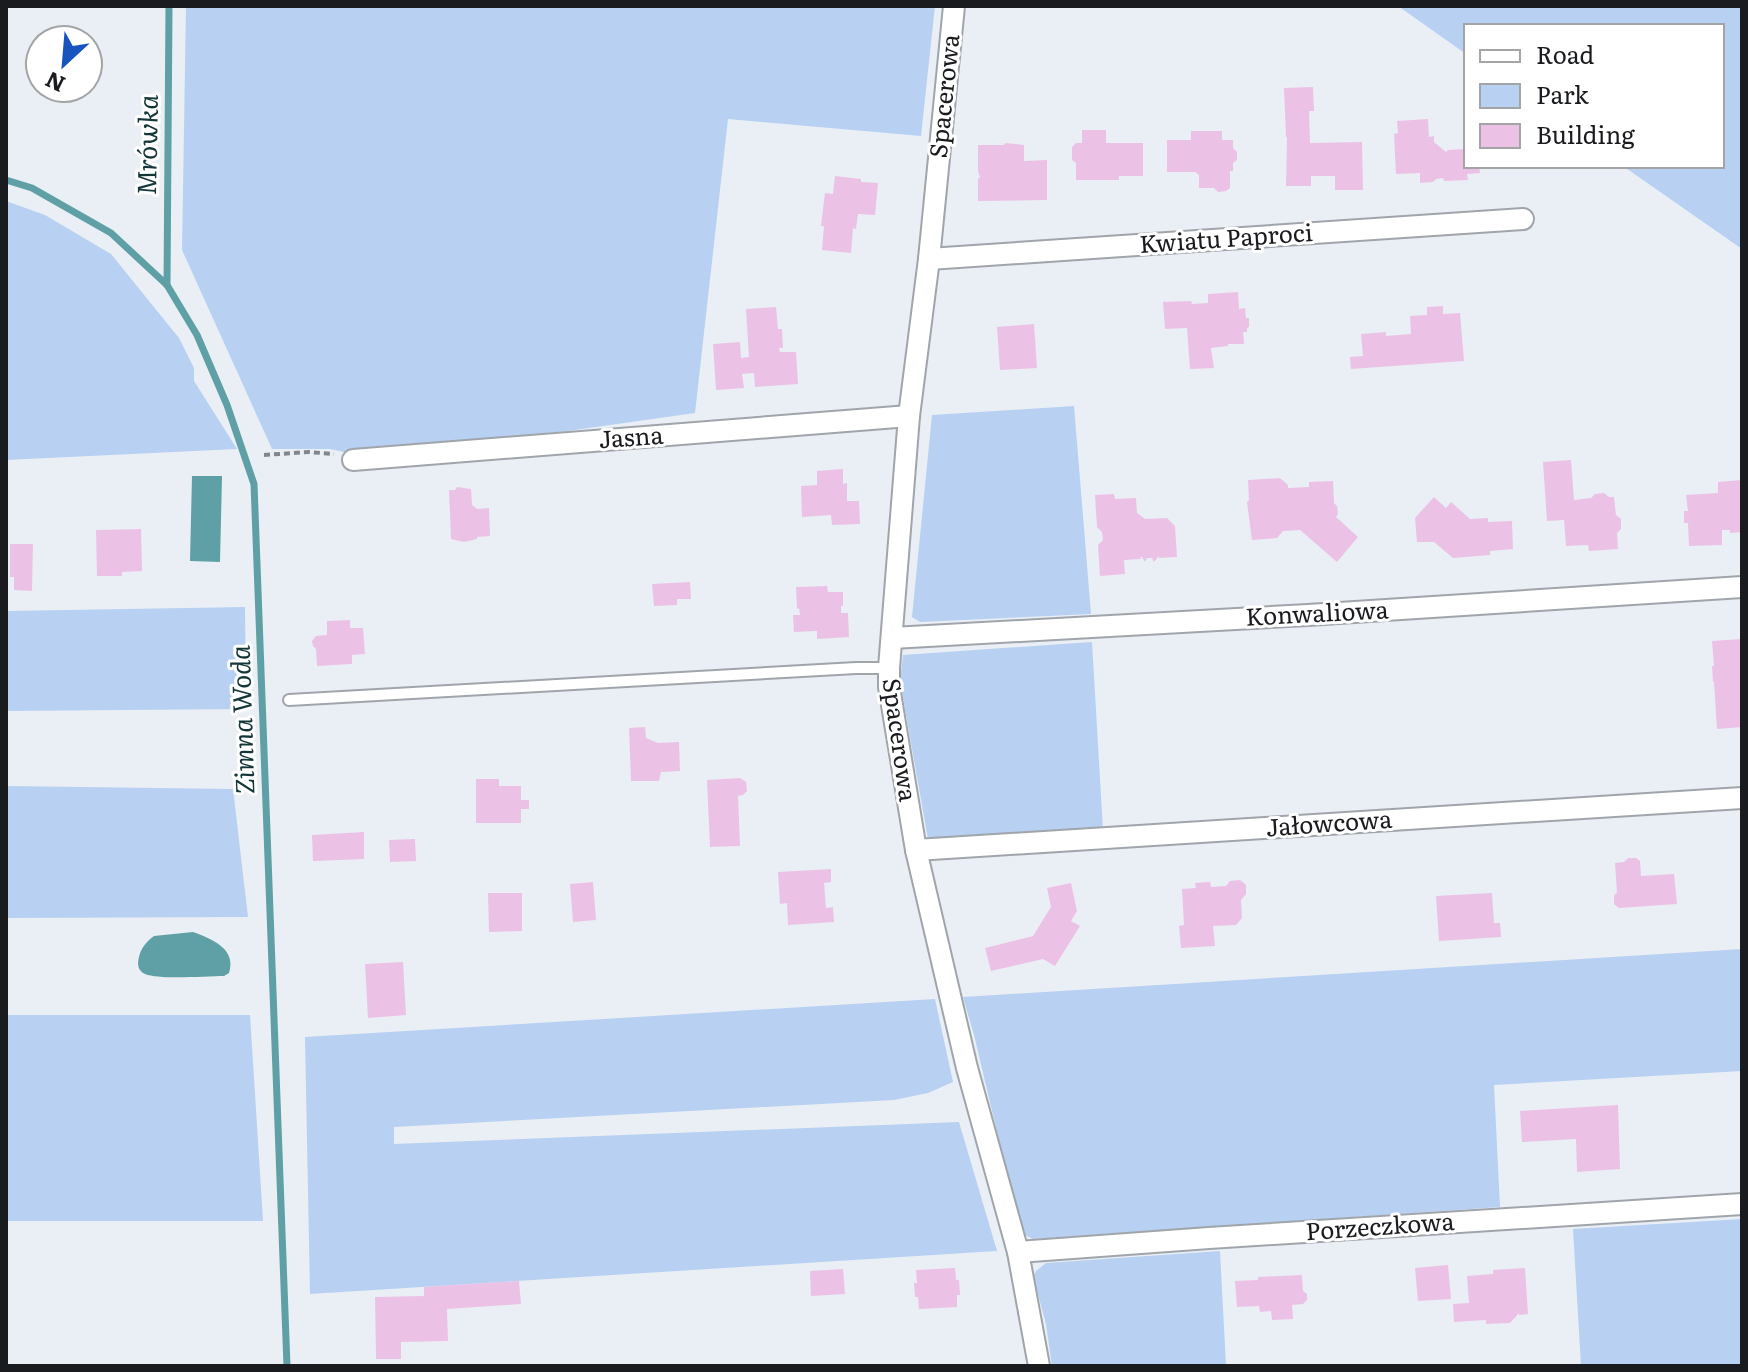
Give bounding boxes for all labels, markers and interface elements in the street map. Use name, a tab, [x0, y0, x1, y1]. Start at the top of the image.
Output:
north arrow	[24, 24, 104, 104]
legend	[1464, 24, 1724, 168]
street label: Spacerowa	[919, 32, 966, 159]
text: Road	[1536, 36, 1595, 71]
text: N	[39, 64, 70, 102]
text: Park	[1536, 76, 1589, 111]
water label: Mrówka	[125, 94, 166, 195]
text: Building	[1536, 116, 1635, 151]
street label: Kwiatu Paproci	[1138, 213, 1314, 260]
street label: Jasna	[597, 416, 664, 455]
street label: Konwaliowa	[1245, 590, 1389, 633]
water label: Zimna Woda	[218, 645, 263, 795]
street label: Spacerowa	[875, 676, 927, 804]
street label: Jałowcowa	[1265, 800, 1393, 843]
street label: Porzeczkowa	[1304, 1202, 1455, 1247]

